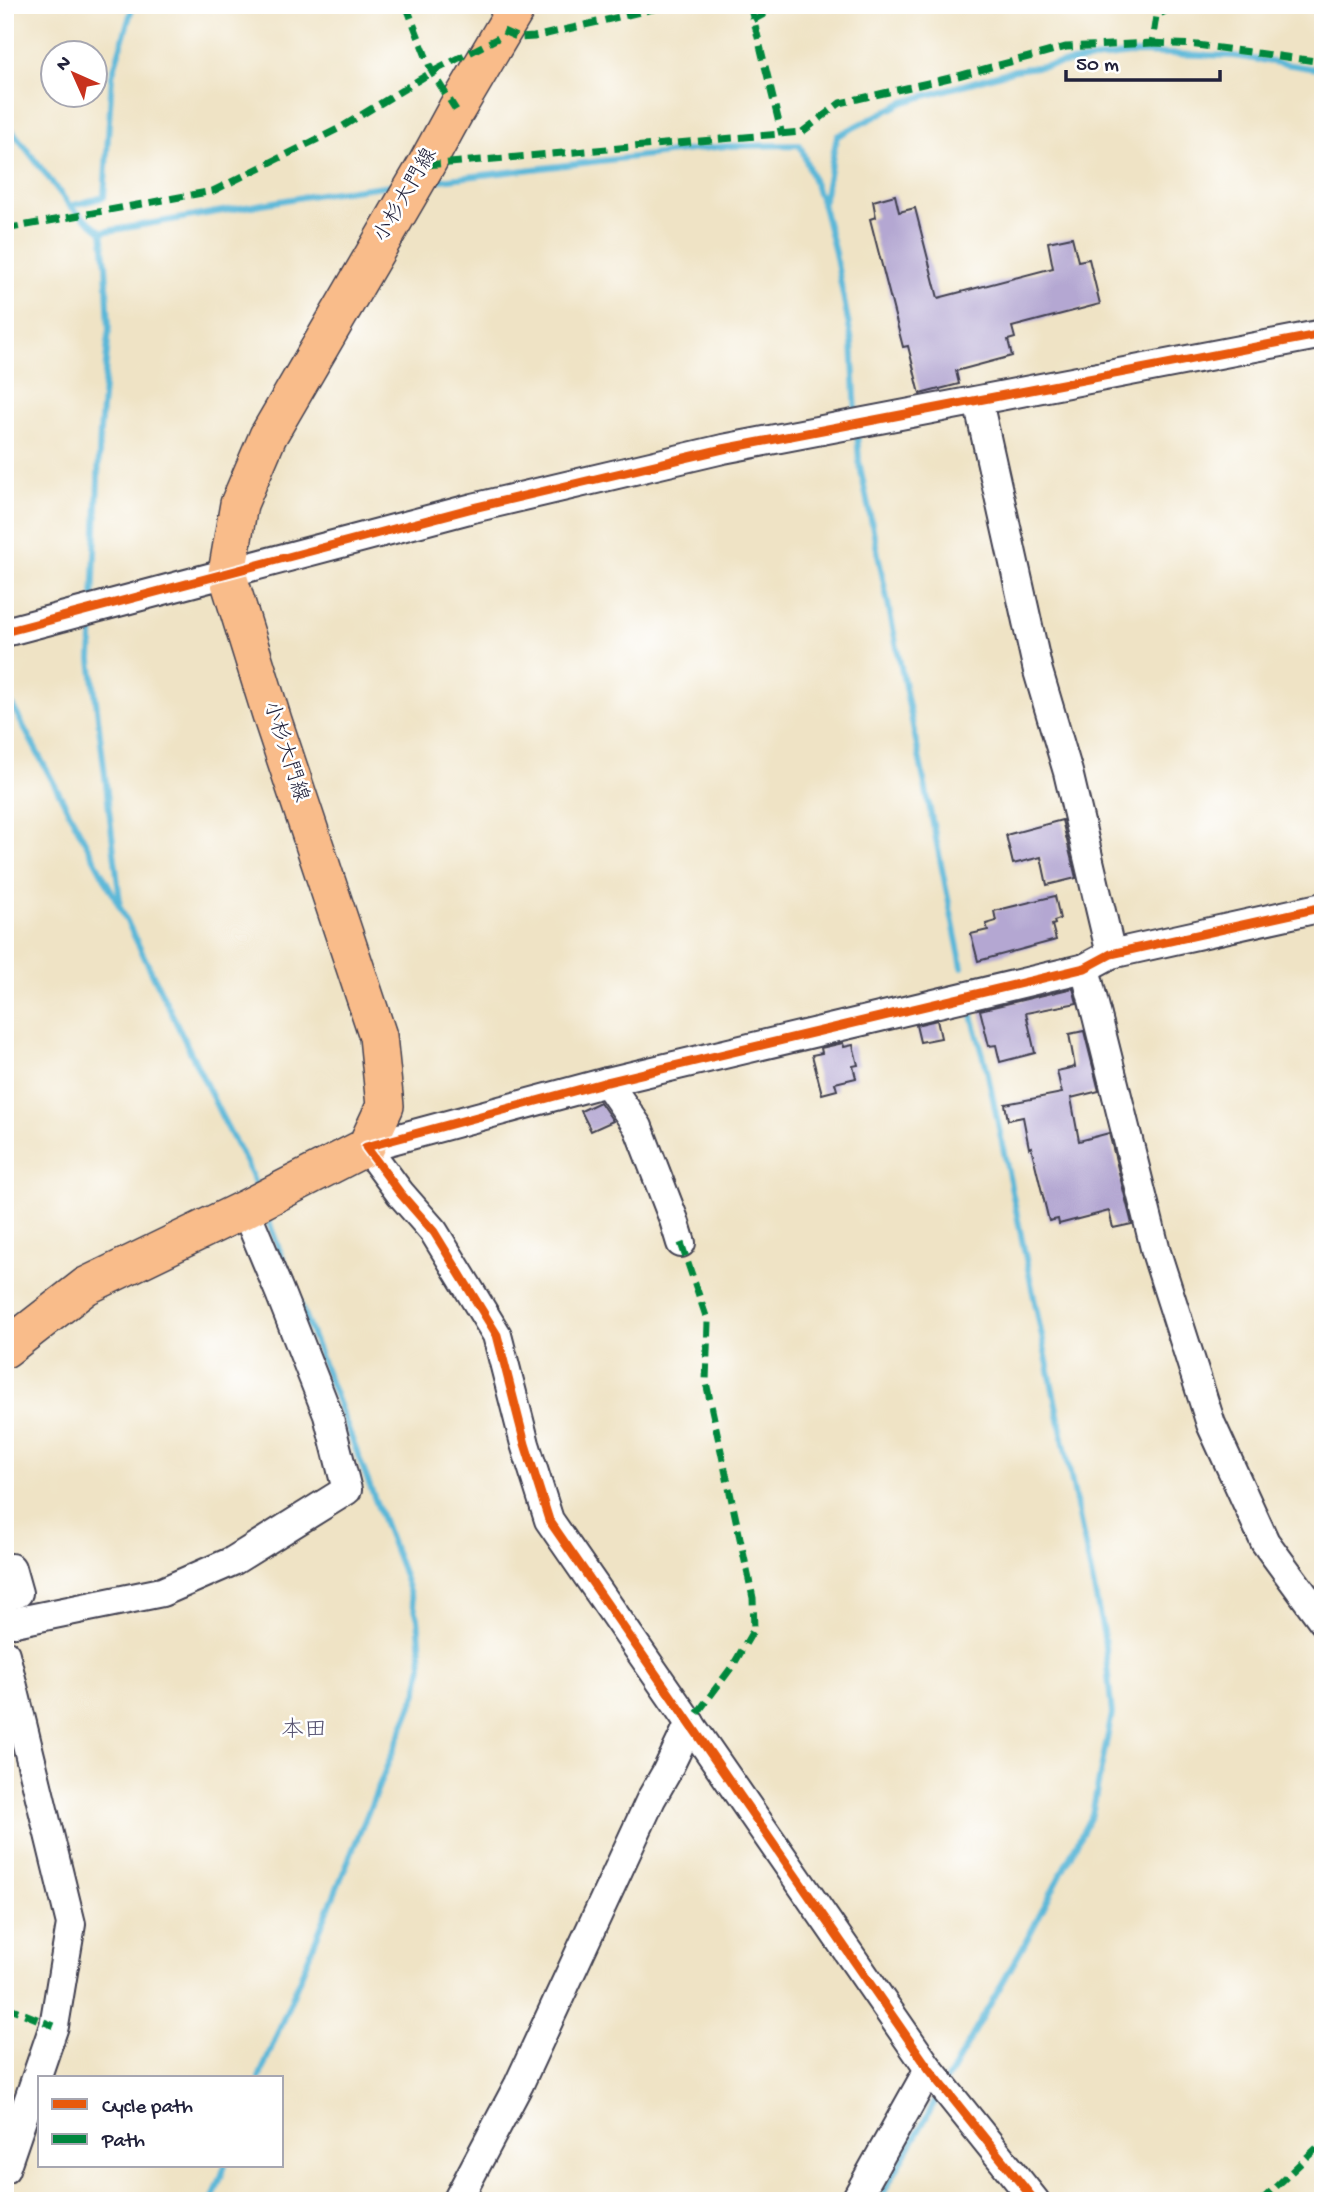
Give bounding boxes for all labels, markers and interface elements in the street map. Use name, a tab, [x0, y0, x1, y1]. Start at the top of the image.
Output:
north arrow	[38, 38, 108, 108]
scale bar	[1066, 38, 1220, 82]
text: N	[52, 52, 77, 77]
text: 50 m	[1076, 54, 1119, 79]
street label: 小杉大門線	[369, 144, 444, 248]
street label: 小杉大門線	[256, 698, 313, 806]
district label: 本田	[281, 1717, 327, 1745]
legend	[38, 2076, 284, 2168]
text: Cycle path	[102, 2096, 193, 2121]
text: Path	[101, 2130, 145, 2155]

